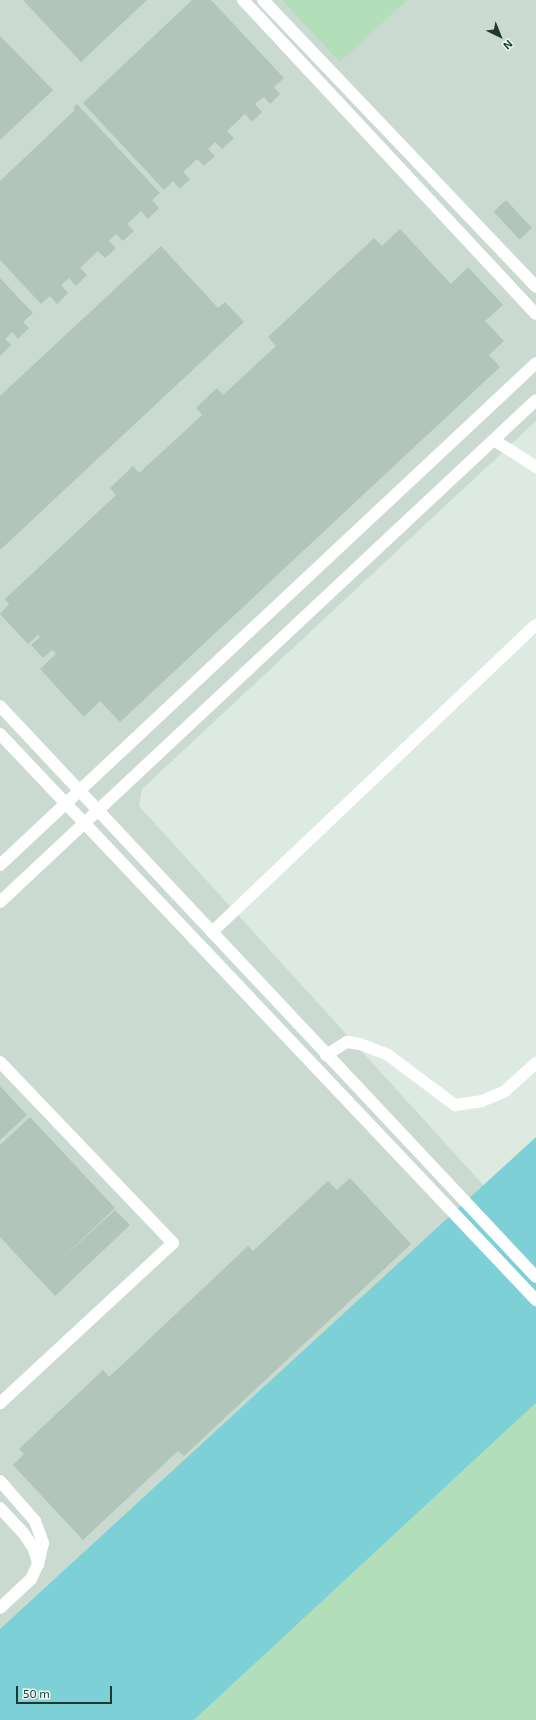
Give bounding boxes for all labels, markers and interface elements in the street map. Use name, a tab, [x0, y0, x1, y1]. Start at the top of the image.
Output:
north arrow	[480, 16, 520, 56]
text: N	[501, 38, 516, 53]
scale bar	[18, 1678, 114, 1704]
text: 50 m	[23, 1686, 50, 1700]

